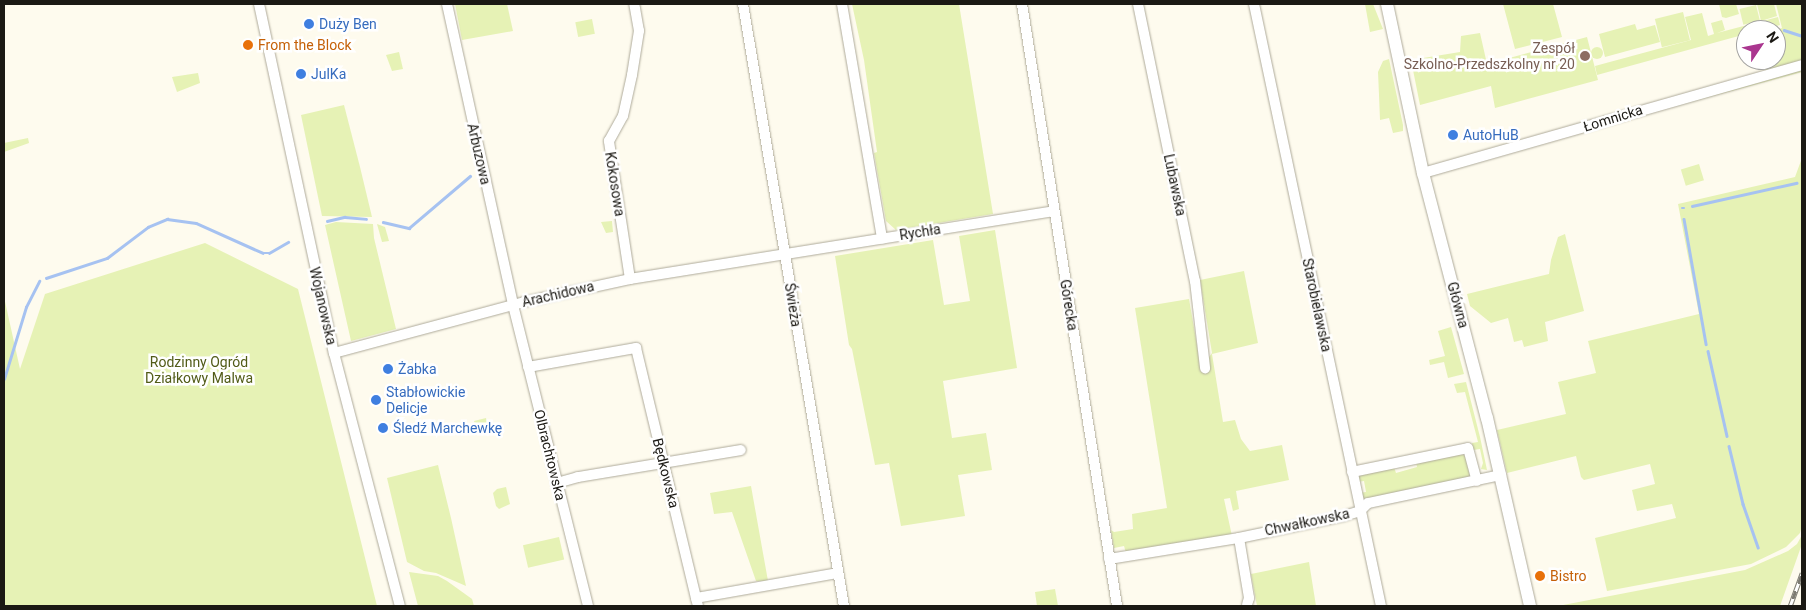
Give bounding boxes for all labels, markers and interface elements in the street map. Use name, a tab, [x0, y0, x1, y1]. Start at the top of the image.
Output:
place label: Duży Ben	[319, 16, 377, 32]
marker: Duży Ben	[303, 18, 315, 30]
north arrow	[1736, 20, 1786, 70]
text: N	[1763, 29, 1782, 46]
place label: From the Block	[258, 37, 352, 53]
marker: From the Block	[242, 39, 254, 51]
place label: Zespół Szkolno-Przedszkolny nr 20	[1404, 40, 1575, 72]
marker: Zespół Szkolno-Przedszkolny nr 20	[1579, 50, 1591, 62]
place label: JulKa	[311, 66, 346, 82]
marker: JulKa	[295, 68, 307, 80]
street label: Łomnicka	[1581, 101, 1645, 135]
street label: Arbuzowa	[464, 122, 494, 186]
place label: AutoHuB	[1463, 127, 1519, 143]
marker: AutoHuB	[1447, 129, 1459, 141]
street label: Kokosowa	[602, 151, 628, 217]
street label: Lubawska	[1160, 152, 1190, 218]
street label: Rychła	[898, 220, 942, 244]
street label: Starobielawska	[1299, 257, 1335, 353]
street label: Wojanowska	[306, 265, 340, 347]
street label: Arachidowa	[520, 278, 596, 310]
street label: Górecka	[1057, 278, 1081, 332]
street label: Główna	[1444, 280, 1472, 330]
street label: Świeża	[781, 282, 805, 328]
park label: Rodzinny Ogród Działkowy Malwa	[145, 354, 253, 387]
place label: Żabka	[398, 361, 437, 377]
marker: Żabka	[382, 363, 394, 375]
place label: Stabłowickie Delicje	[386, 384, 465, 417]
marker: Stabłowickie Delicje	[370, 394, 382, 406]
street label: Olbrachtowska	[531, 408, 569, 502]
place label: Śledź Marchewkę	[393, 420, 502, 436]
marker: Śledź Marchewkę	[377, 422, 389, 434]
street label: Będkowska	[649, 436, 683, 510]
street label: Chwałkowska	[1263, 505, 1351, 539]
place label: Bistro	[1550, 568, 1587, 584]
marker: Bistro	[1534, 570, 1546, 582]

